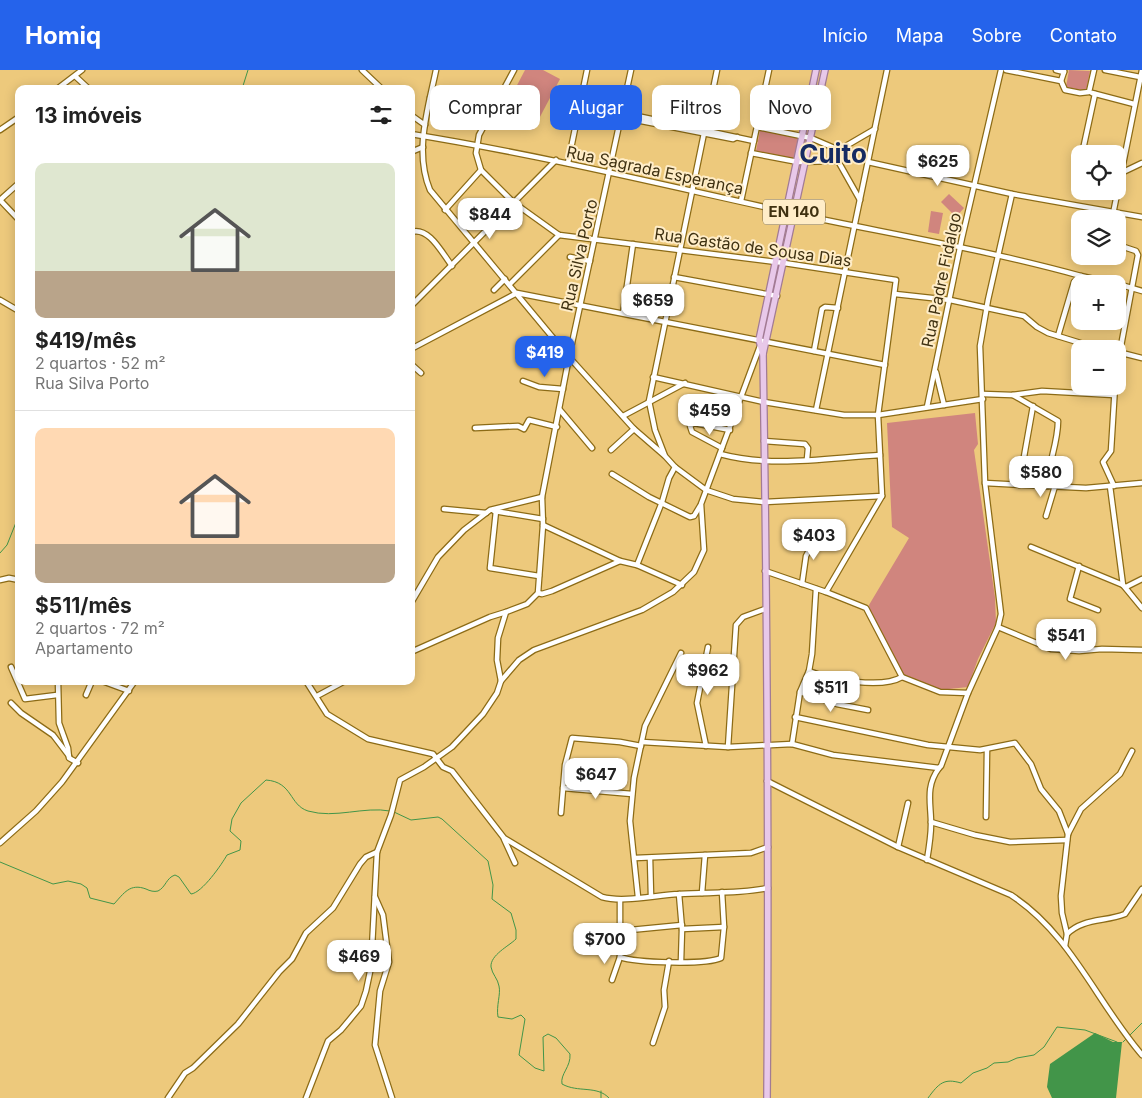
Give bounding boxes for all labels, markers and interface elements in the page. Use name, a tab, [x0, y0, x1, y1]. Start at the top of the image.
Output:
text: Homiq	[25, 21, 101, 50]
text: Início	[823, 25, 868, 46]
text: Mapa	[896, 25, 943, 46]
text: Sobre	[971, 25, 1022, 46]
text: Contato	[1050, 25, 1117, 46]
chip: Comprar	[430, 85, 540, 130]
chip: Alugar	[550, 85, 642, 130]
chip: Filtros	[652, 85, 740, 130]
chip: Novo	[750, 85, 831, 130]
icon: filters	[367, 101, 395, 129]
text: 13 imóveis	[35, 103, 142, 128]
district label: Cuito	[799, 138, 867, 169]
street label: Rua Sagrada Esperança	[565, 141, 745, 199]
pin: $625	[908, 144, 968, 187]
map controls	[1071, 145, 1126, 395]
button: locate	[1071, 145, 1126, 200]
text: $625	[917, 151, 959, 171]
icon: home	[170, 195, 260, 285]
street label: Rua Silva Porto	[556, 197, 602, 313]
pin: $844	[460, 198, 520, 240]
road number: EN 140	[763, 200, 825, 224]
text: $844	[469, 204, 511, 224]
button: layers	[1071, 210, 1126, 265]
street label: Rua Padre Fidalgo	[917, 211, 965, 349]
street label: Rua Gastão de Sousa Dias	[653, 223, 853, 271]
button: +	[1071, 275, 1126, 330]
pin: $659	[623, 284, 683, 326]
text: $659	[632, 290, 674, 310]
text: $419/mês	[35, 328, 136, 353]
pin: $419	[515, 336, 575, 378]
button: −	[1071, 340, 1126, 395]
text: $419	[526, 342, 564, 362]
text: 2 quartos · 52 m²	[35, 353, 166, 373]
text: Rua Silva Porto	[35, 373, 149, 393]
pin: $459	[680, 394, 740, 436]
text: $459	[689, 400, 731, 420]
pin: $580	[1011, 456, 1071, 498]
icon: home	[170, 461, 260, 551]
text: $580	[1020, 462, 1062, 482]
pin: $403	[784, 518, 844, 561]
text: $403	[793, 525, 835, 545]
text: $511/mês	[35, 593, 132, 618]
text: 2 quartos · 72 m²	[35, 618, 165, 638]
pin: $541	[1036, 618, 1096, 661]
text: $541	[1047, 625, 1085, 645]
text: Apartamento	[35, 638, 133, 658]
pin: $962	[678, 654, 738, 696]
text: $962	[687, 660, 729, 680]
pin: $511	[801, 670, 861, 713]
text: $511	[814, 677, 848, 697]
pin: $647	[566, 758, 626, 800]
text: $647	[576, 764, 617, 784]
pin: $700	[575, 922, 635, 965]
text: $700	[584, 929, 626, 949]
pin: $469	[329, 940, 389, 982]
text: $469	[338, 946, 380, 966]

